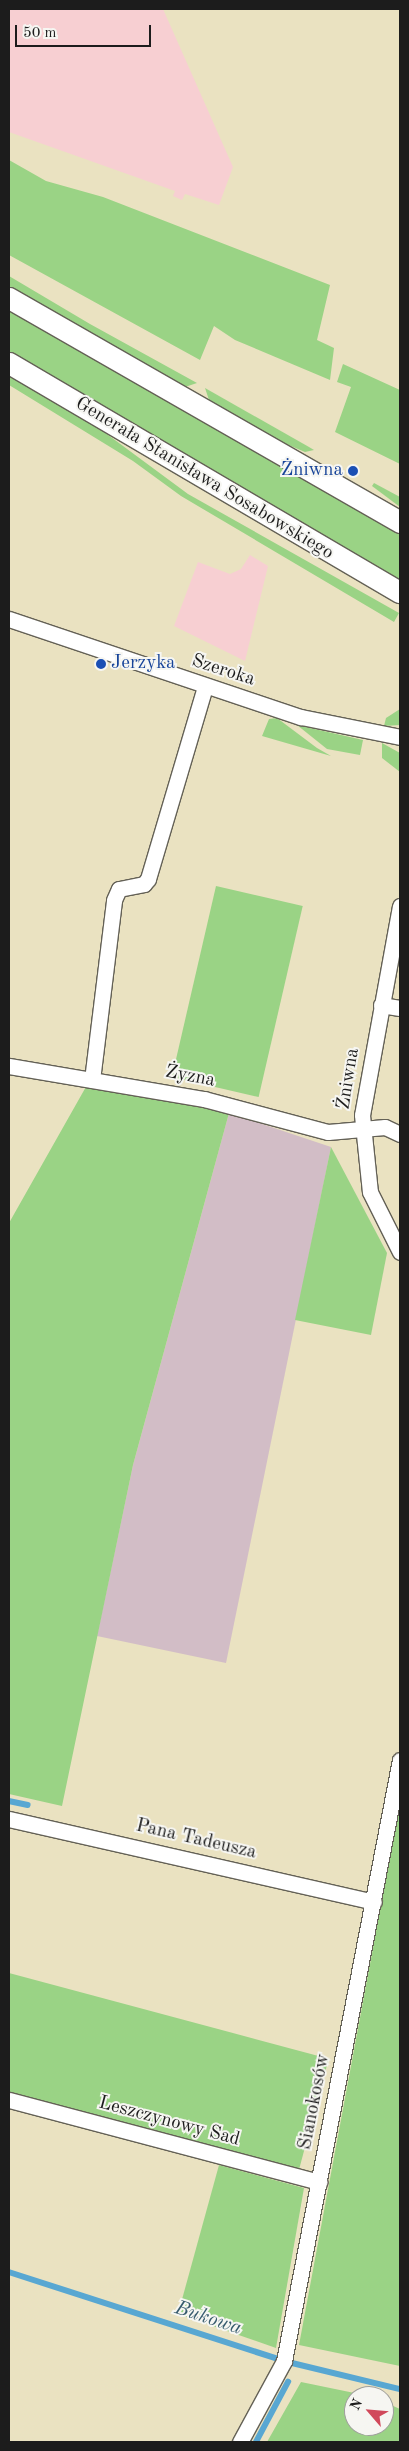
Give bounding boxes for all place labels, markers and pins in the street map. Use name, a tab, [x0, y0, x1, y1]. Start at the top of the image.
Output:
place label: Żniwna	[281, 460, 343, 482]
marker: Żniwna	[347, 465, 359, 477]
place label: Jerzyka	[111, 653, 175, 675]
marker: Jerzyka	[95, 658, 107, 670]

